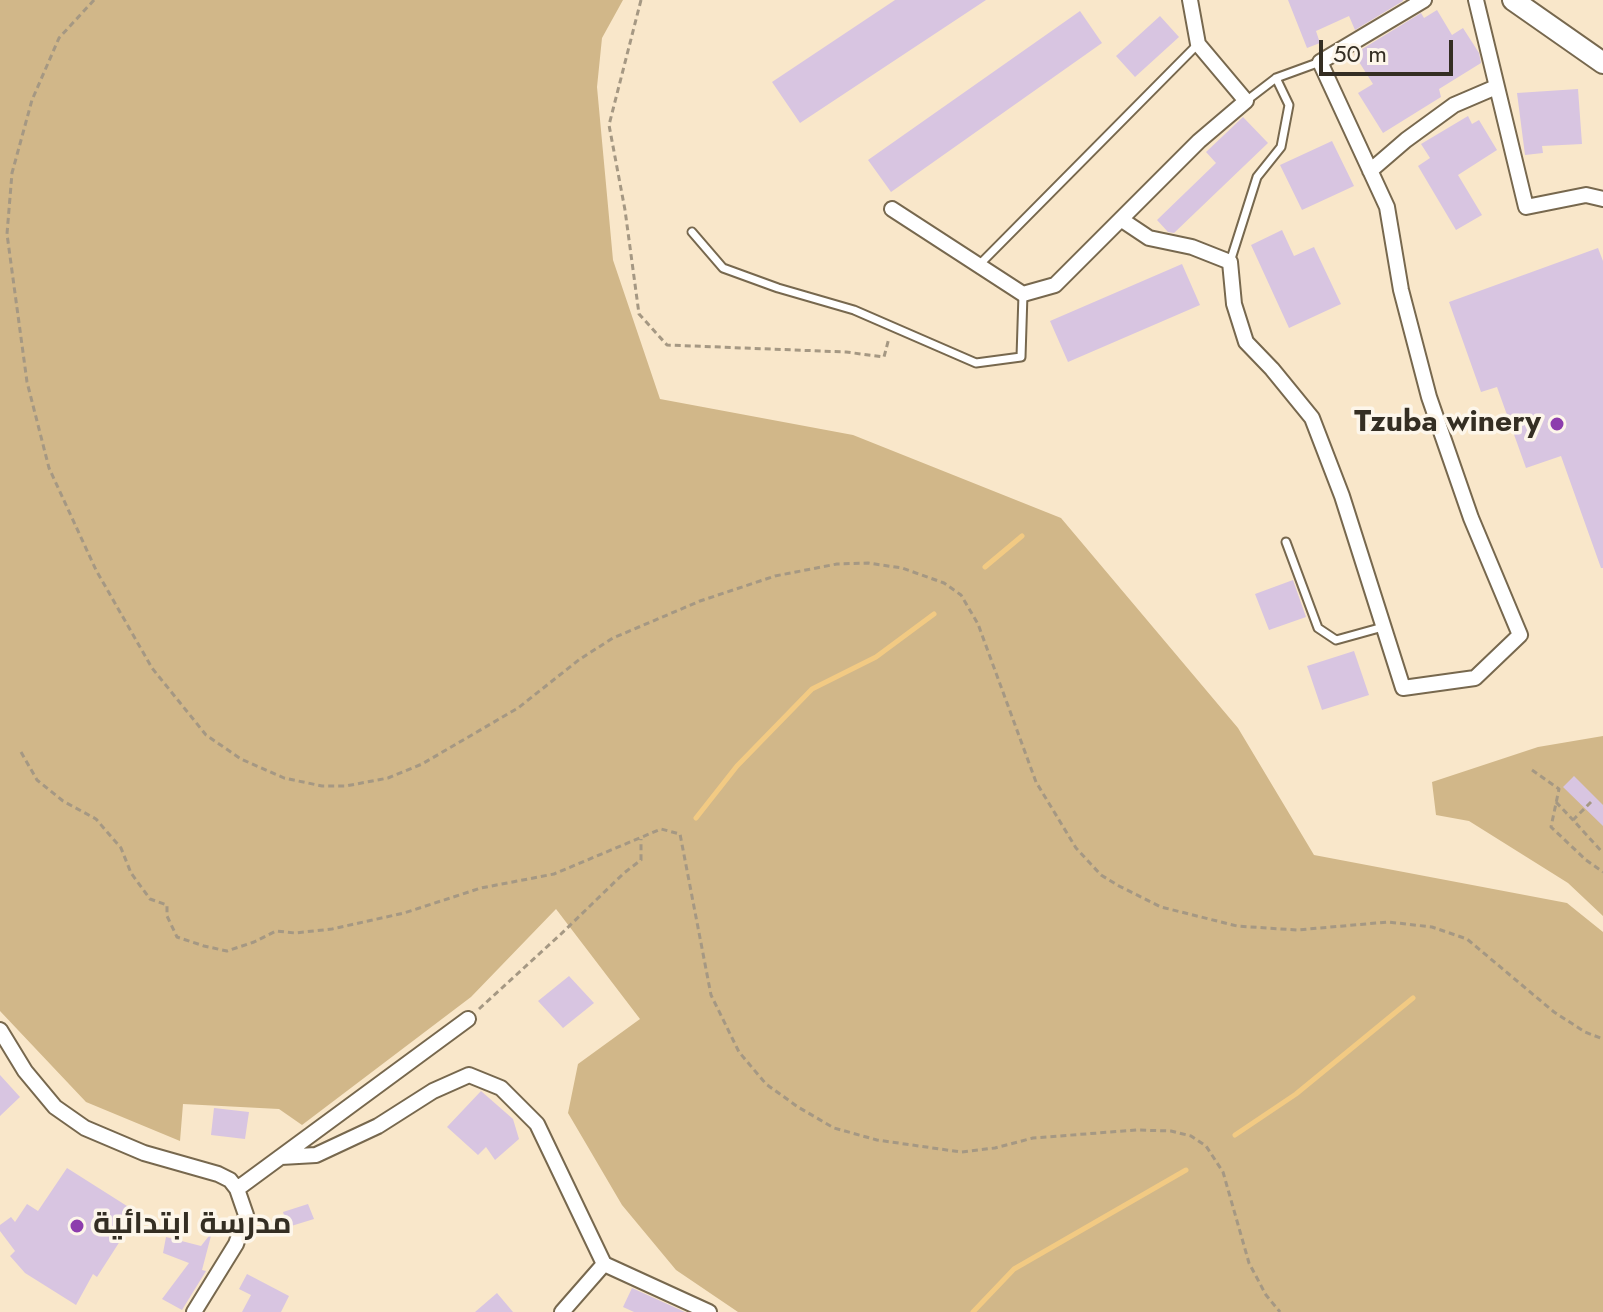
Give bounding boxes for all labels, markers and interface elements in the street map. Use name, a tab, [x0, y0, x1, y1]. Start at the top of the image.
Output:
scale bar	[1323, 24, 1457, 74]
text: 50 m	[1333, 36, 1387, 71]
place label: Tzuba winery	[1354, 406, 1541, 442]
marker: Tzuba winery	[1548, 415, 1566, 433]
place label: مدرسة ابتدائية	[93, 1208, 292, 1244]
marker: مدرسة ابتدائية	[68, 1217, 86, 1235]

